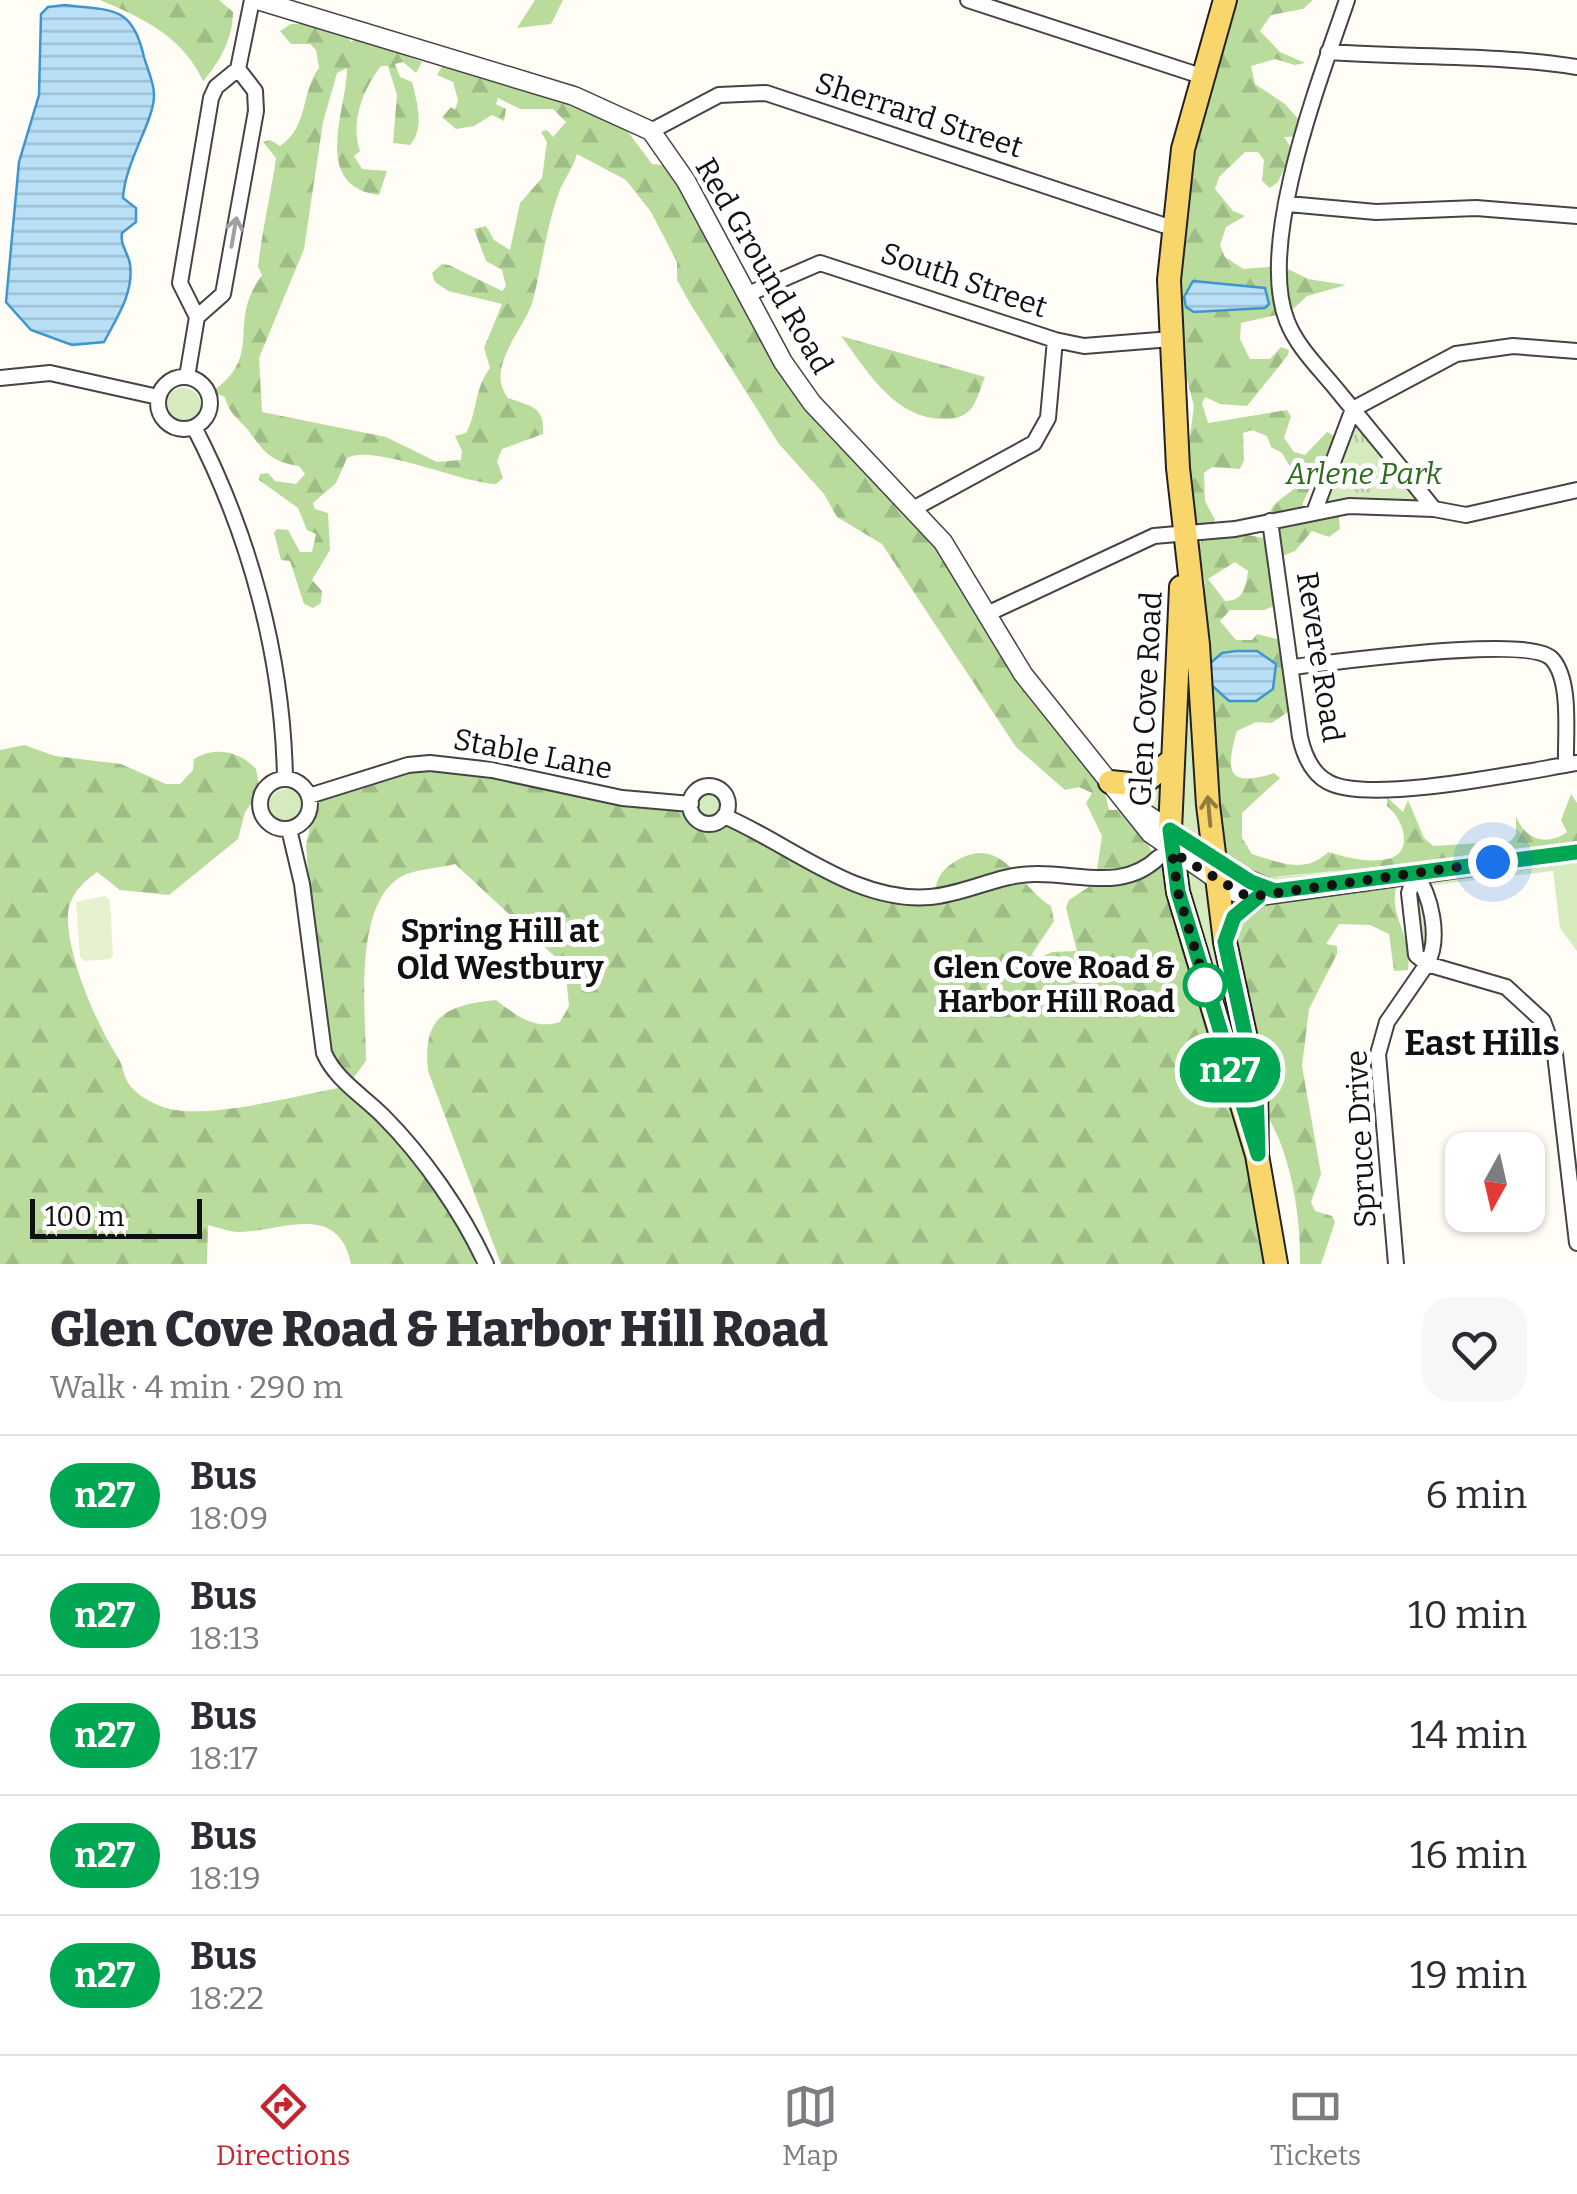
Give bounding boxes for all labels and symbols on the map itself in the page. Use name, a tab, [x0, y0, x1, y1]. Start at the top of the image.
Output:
street label: Sherrard Street	[811, 65, 1027, 165]
street label: Red Ground Road	[688, 152, 840, 380]
one-way arrow	[225, 217, 244, 249]
street label: South Street	[876, 235, 1052, 325]
park label: Arlene Park	[1284, 456, 1443, 492]
street label: Revere Road	[1289, 569, 1351, 745]
street label: Glen Cove Road	[1122, 590, 1170, 807]
street label: Stable Lane	[451, 721, 615, 787]
one-way arrow	[1200, 795, 1219, 827]
your location	[1468, 837, 1518, 887]
district label: Spring Hill at Old Westbury	[396, 912, 604, 987]
place label: Glen Cove Road & Harbor Hill Road	[933, 950, 1175, 1020]
marker: Glen Cove Road & Harbor Hill Road	[1184, 964, 1226, 1006]
district label: East Hills	[1404, 1022, 1560, 1064]
line badge: n27	[1172, 1038, 1288, 1102]
street label: Spruce Drive	[1338, 1049, 1384, 1229]
north arrow	[1445, 1132, 1545, 1232]
scale bar	[30, 1194, 202, 1238]

